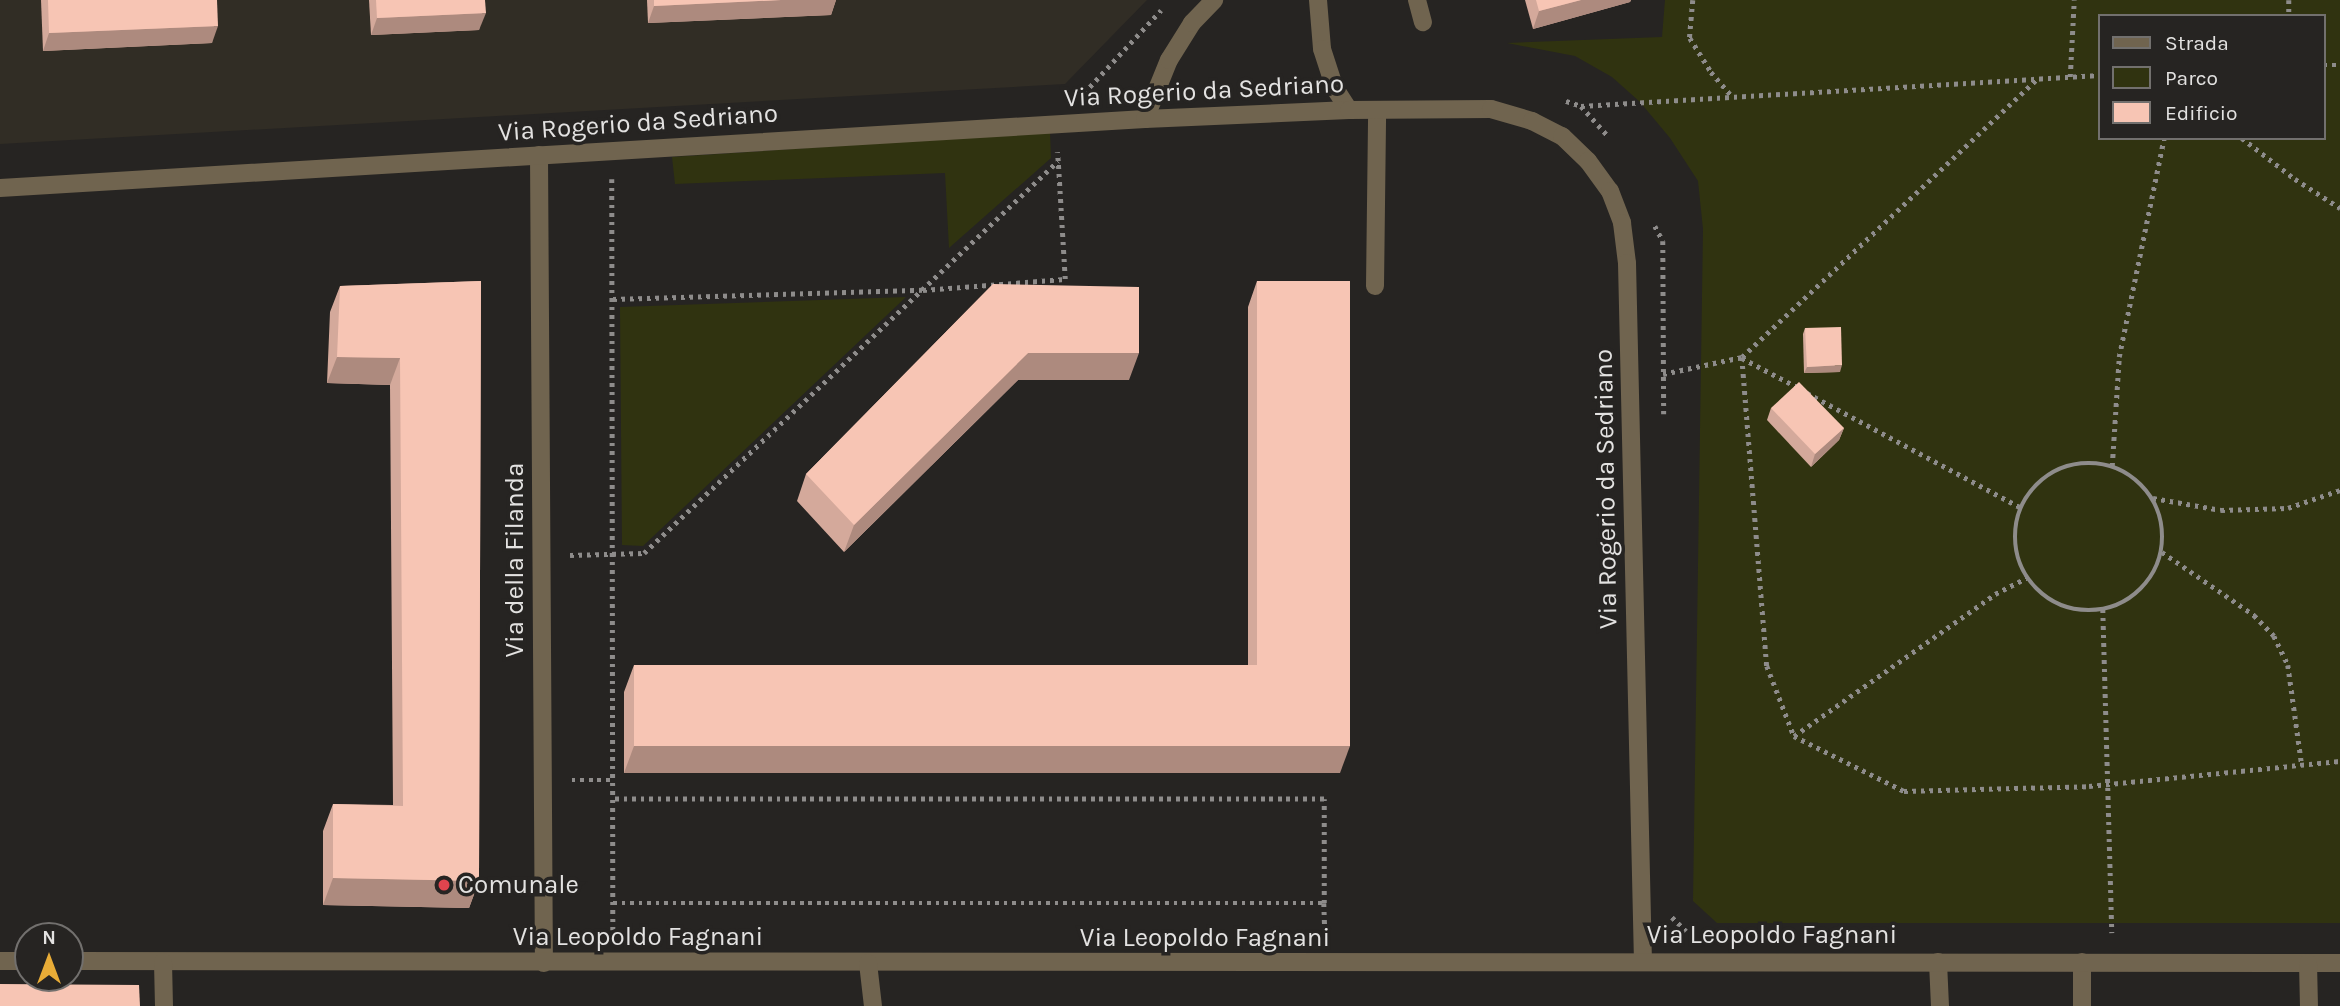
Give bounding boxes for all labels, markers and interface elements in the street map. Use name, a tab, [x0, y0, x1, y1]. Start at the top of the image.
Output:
legend	[2098, 14, 2326, 140]
text: Strada	[2165, 31, 2229, 55]
text: Parco	[2165, 66, 2218, 90]
street label: Via Rogerio da Sedriano	[1063, 68, 1345, 114]
street label: Via Rogerio da Sedriano	[497, 98, 779, 148]
text: Edificio	[2165, 101, 2238, 125]
street label: Via Rogerio da Sedriano	[1588, 349, 1624, 629]
street label: Via della Filanda	[499, 462, 531, 658]
place label: Comunale	[458, 869, 579, 901]
marker: Comunale	[436, 877, 452, 893]
street label: Via Leopoldo Fagnani	[1647, 919, 1897, 951]
street label: Via Leopoldo Fagnani	[513, 921, 763, 953]
north arrow	[14, 922, 84, 992]
street label: Via Leopoldo Fagnani	[1080, 922, 1330, 954]
text: N	[42, 927, 56, 949]

